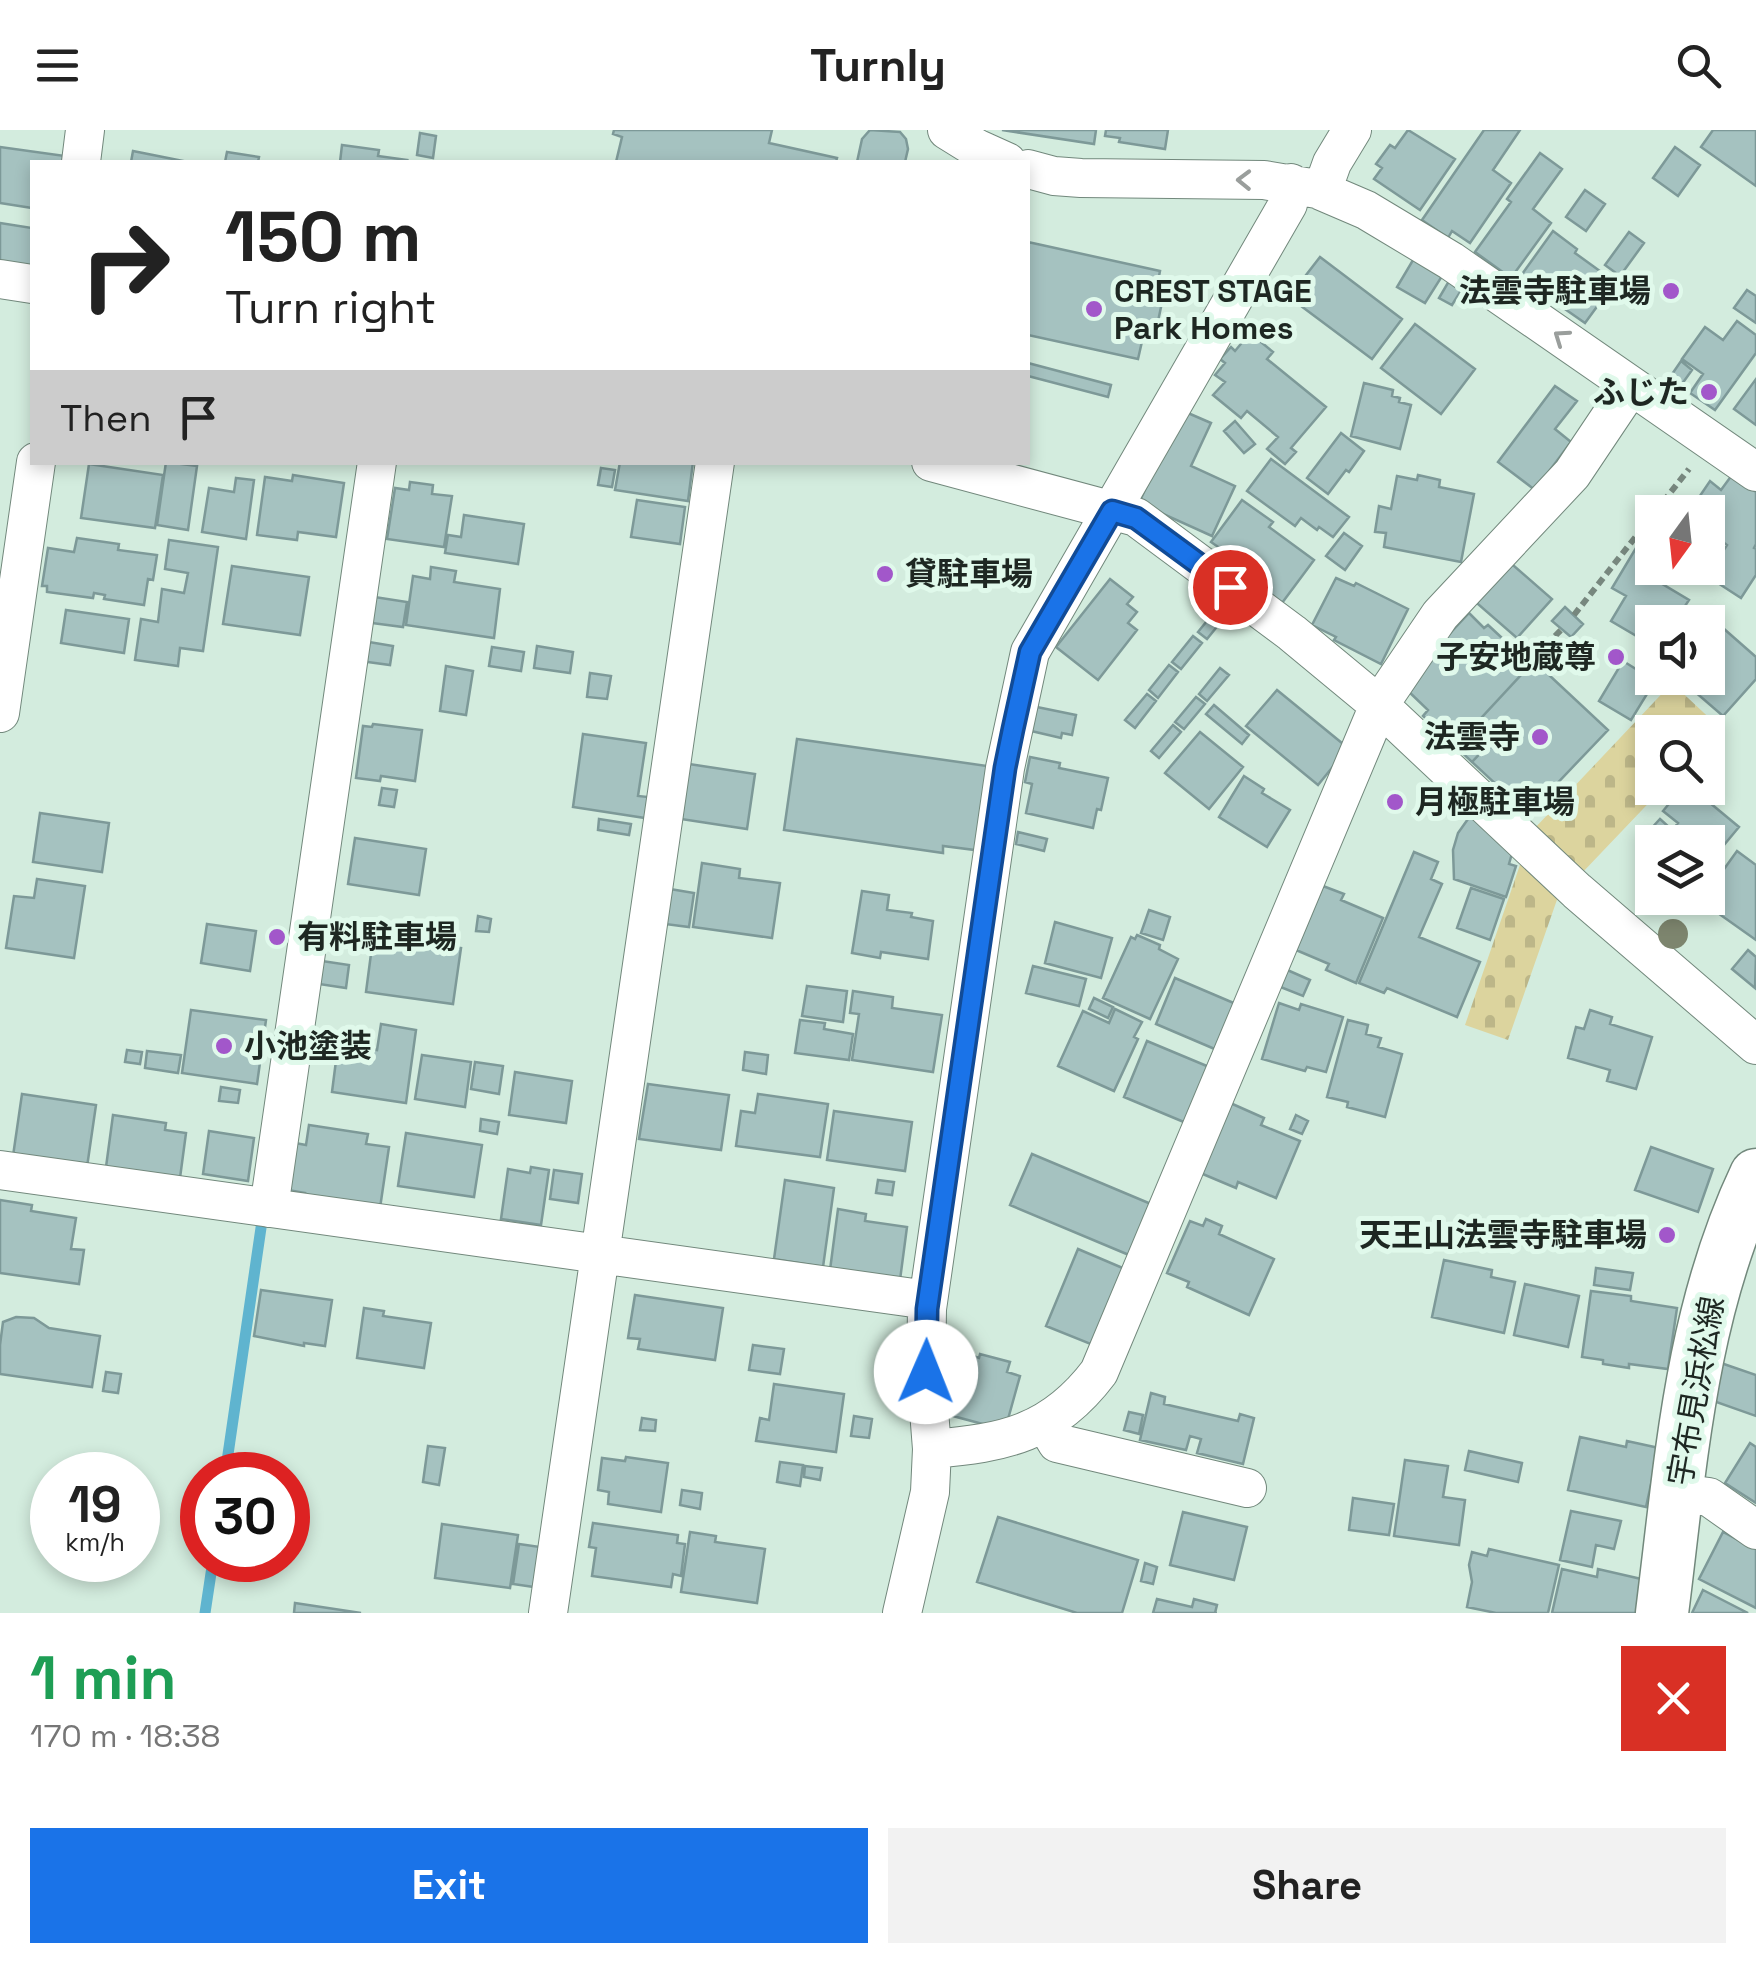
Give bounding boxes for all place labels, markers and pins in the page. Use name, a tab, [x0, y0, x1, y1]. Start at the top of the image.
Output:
place label: CREST STAGE Park Homes	[1114, 271, 1312, 348]
place label: 法雲寺駐車場	[1459, 271, 1651, 311]
marker: 法雲寺駐車場	[1660, 280, 1682, 302]
marker: CREST STAGE Park Homes	[1083, 298, 1105, 320]
place label: ふじた	[1593, 372, 1689, 412]
marker: ふじた	[1698, 381, 1720, 403]
pin	[1188, 545, 1273, 630]
place label: 貸駐車場	[905, 554, 1033, 594]
marker: 貸駐車場	[874, 563, 896, 585]
place label: 子安地蔵尊	[1436, 637, 1596, 677]
marker: 子安地蔵尊	[1605, 646, 1627, 668]
place label: 法雲寺	[1424, 717, 1520, 757]
marker: 法雲寺	[1529, 726, 1551, 748]
place label: 月極駐車場	[1415, 782, 1575, 822]
marker: 月極駐車場	[1384, 791, 1406, 813]
place label: 有料駐車場	[297, 917, 457, 957]
marker: 有料駐車場	[266, 926, 288, 948]
place label: 小池塗装	[244, 1026, 372, 1066]
marker: 小池塗装	[213, 1035, 235, 1057]
place label: 天王山法雲寺駐車場	[1359, 1215, 1647, 1255]
marker: 天王山法雲寺駐車場	[1656, 1224, 1678, 1246]

